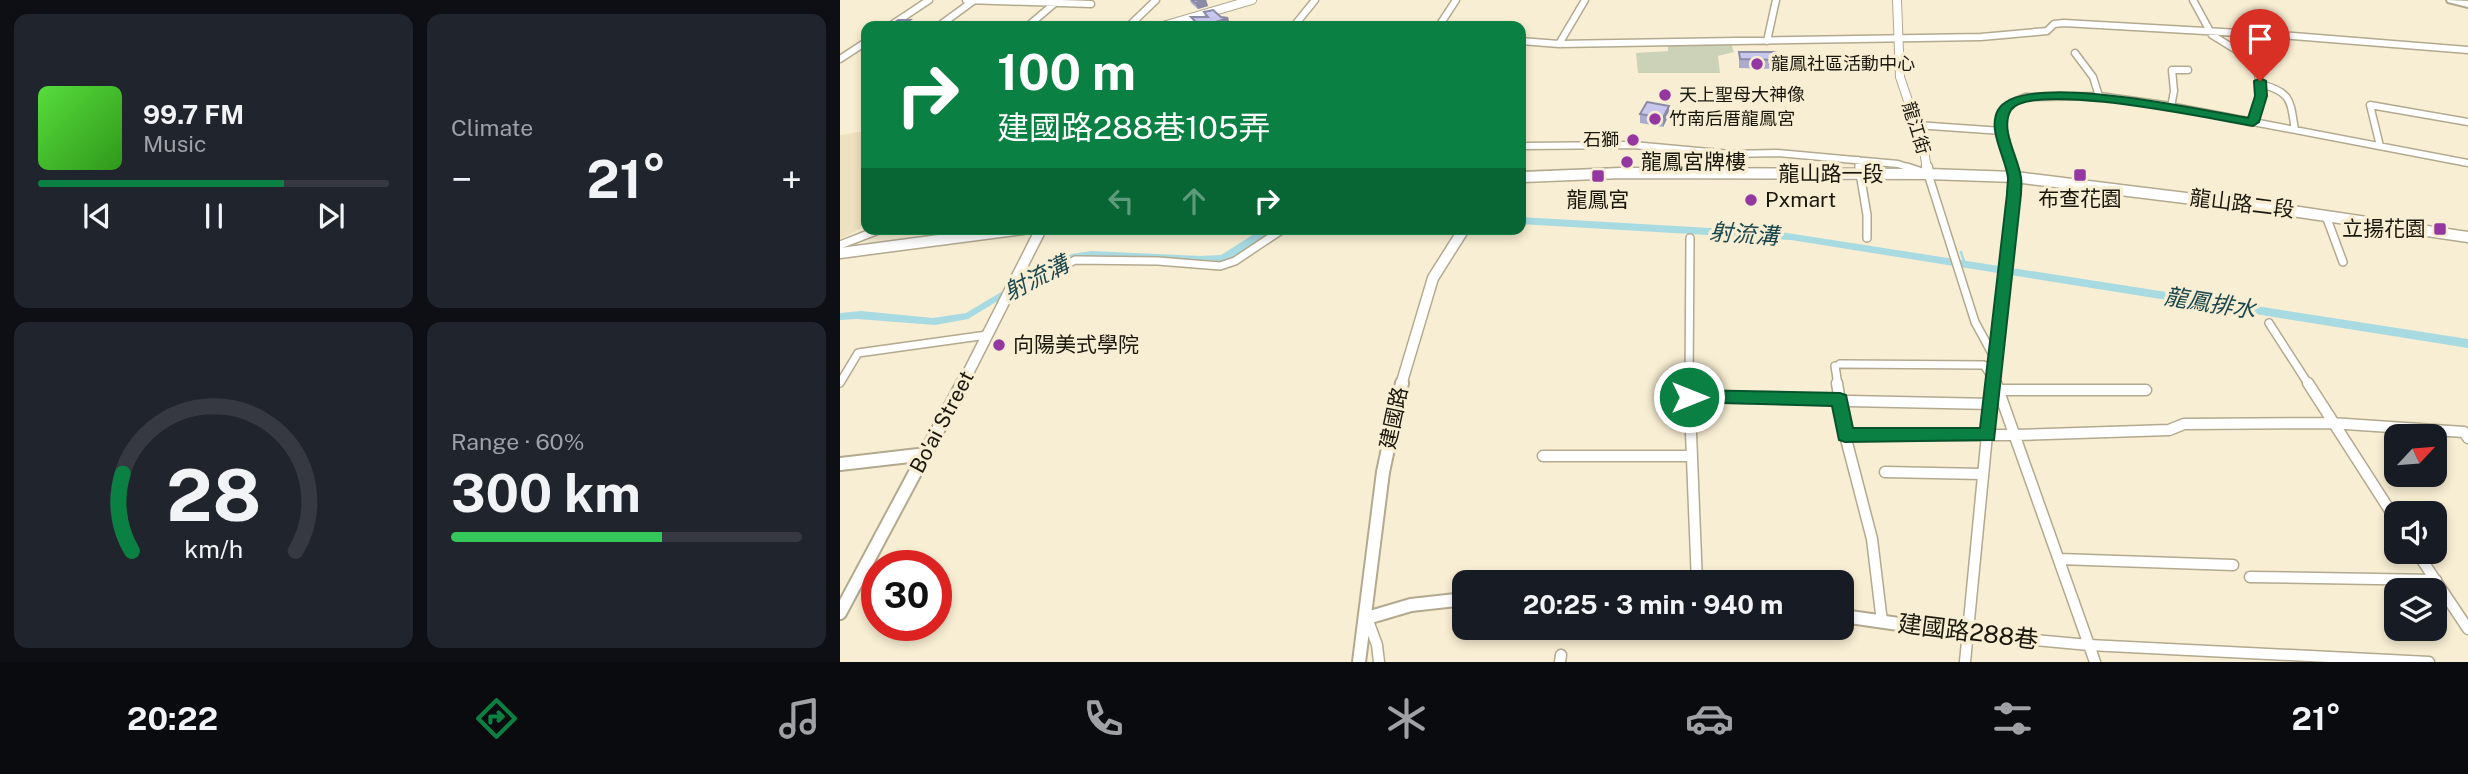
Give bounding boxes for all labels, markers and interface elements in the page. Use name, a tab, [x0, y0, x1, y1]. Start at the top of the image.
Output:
pin	[2230, 9, 2290, 81]
icon: arrive	[2241, 20, 2279, 58]
text: 100 m	[997, 43, 1136, 101]
icon: right	[882, 49, 973, 140]
place label: 龍鳳社區活動中心	[1771, 53, 1915, 74]
marker: 龍鳳社區活動中心	[1749, 56, 1765, 72]
place label: 天上聖母大神像	[1679, 84, 1805, 105]
marker: 天上聖母大神像	[1657, 87, 1673, 103]
text: 99.7 FM	[143, 99, 244, 130]
street label: 龍江街	[1899, 99, 1934, 157]
place label: 竹南后厝龍鳳宮	[1669, 108, 1795, 129]
text: 建國路288巷105弄	[997, 109, 1270, 146]
marker: 竹南后厝龍鳳宮	[1647, 111, 1663, 127]
text: Climate	[451, 114, 533, 141]
place label: 石獅	[1583, 129, 1619, 150]
text: Music	[143, 130, 207, 157]
marker: 石獅	[1625, 132, 1641, 148]
text: 21°	[587, 149, 666, 210]
place label: 龍鳳宮牌樓	[1641, 149, 1746, 174]
marker: 龍鳳宮牌樓	[1619, 154, 1635, 170]
text: −	[451, 157, 472, 202]
text: +	[781, 157, 802, 202]
street label: 龍山路一段	[1779, 161, 1884, 186]
marker: 布查花園	[2072, 167, 2088, 183]
marker: 龍鳳宮	[1590, 168, 1606, 184]
icon: left	[1102, 182, 1140, 220]
icon: ahead	[1175, 182, 1213, 220]
icon: right	[1248, 182, 1286, 220]
street label: 龍山路二段	[2188, 185, 2296, 222]
place label: 布查花園	[2038, 186, 2122, 211]
place label: 龍鳳宮	[1567, 187, 1630, 212]
place label: Pxmart	[1765, 187, 1836, 212]
marker: Pxmart	[1743, 192, 1759, 208]
icon: previous	[78, 197, 116, 235]
icon: pause	[195, 197, 233, 235]
icon: next	[312, 197, 350, 235]
place label: 立揚花園	[2342, 216, 2426, 241]
water label: 射流溝	[1709, 218, 1782, 250]
marker: 立揚花園	[2432, 221, 2448, 237]
water label: 射流溝	[999, 249, 1075, 305]
water label: 龍鳳排水	[2163, 282, 2259, 323]
place label: 向陽美式學院	[1013, 332, 1139, 357]
marker: 向陽美式學院	[991, 337, 1007, 353]
position arrow	[1652, 360, 1726, 434]
street label: Bo'ai Street	[904, 366, 979, 477]
street label: 建國路	[1375, 384, 1412, 451]
north arrow	[2384, 424, 2446, 486]
map controls	[2384, 424, 2447, 641]
text: Range · 60%	[451, 428, 584, 455]
text: 28	[166, 452, 261, 537]
text: 300 km	[451, 463, 641, 524]
button: sound	[2384, 501, 2447, 564]
text: km/h	[184, 534, 243, 564]
speed limit sign: 30	[861, 550, 952, 641]
button: layers	[2384, 578, 2447, 641]
text: 20:25 · 3 min · 940 m	[1523, 589, 1783, 620]
street label: 建國路288巷	[1896, 609, 2040, 654]
icon: directions	[472, 694, 521, 743]
icon: music	[775, 694, 824, 743]
icon: phone	[1079, 694, 1128, 743]
icon: climate	[1382, 694, 1431, 743]
icon: car	[1685, 694, 1734, 743]
icon: filters	[1988, 694, 2037, 743]
text: 20:22	[127, 700, 218, 737]
text: 21°	[2292, 700, 2341, 737]

